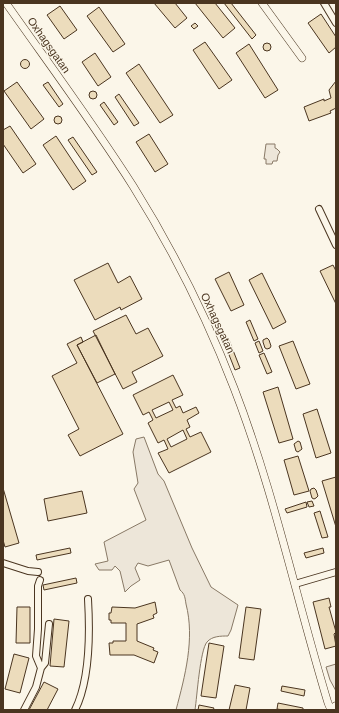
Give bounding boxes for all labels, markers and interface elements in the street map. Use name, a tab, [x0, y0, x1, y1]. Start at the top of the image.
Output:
street label: Oxhagsgatan	[25, 15, 73, 75]
street label: Oxhagsgatan	[199, 291, 237, 355]

